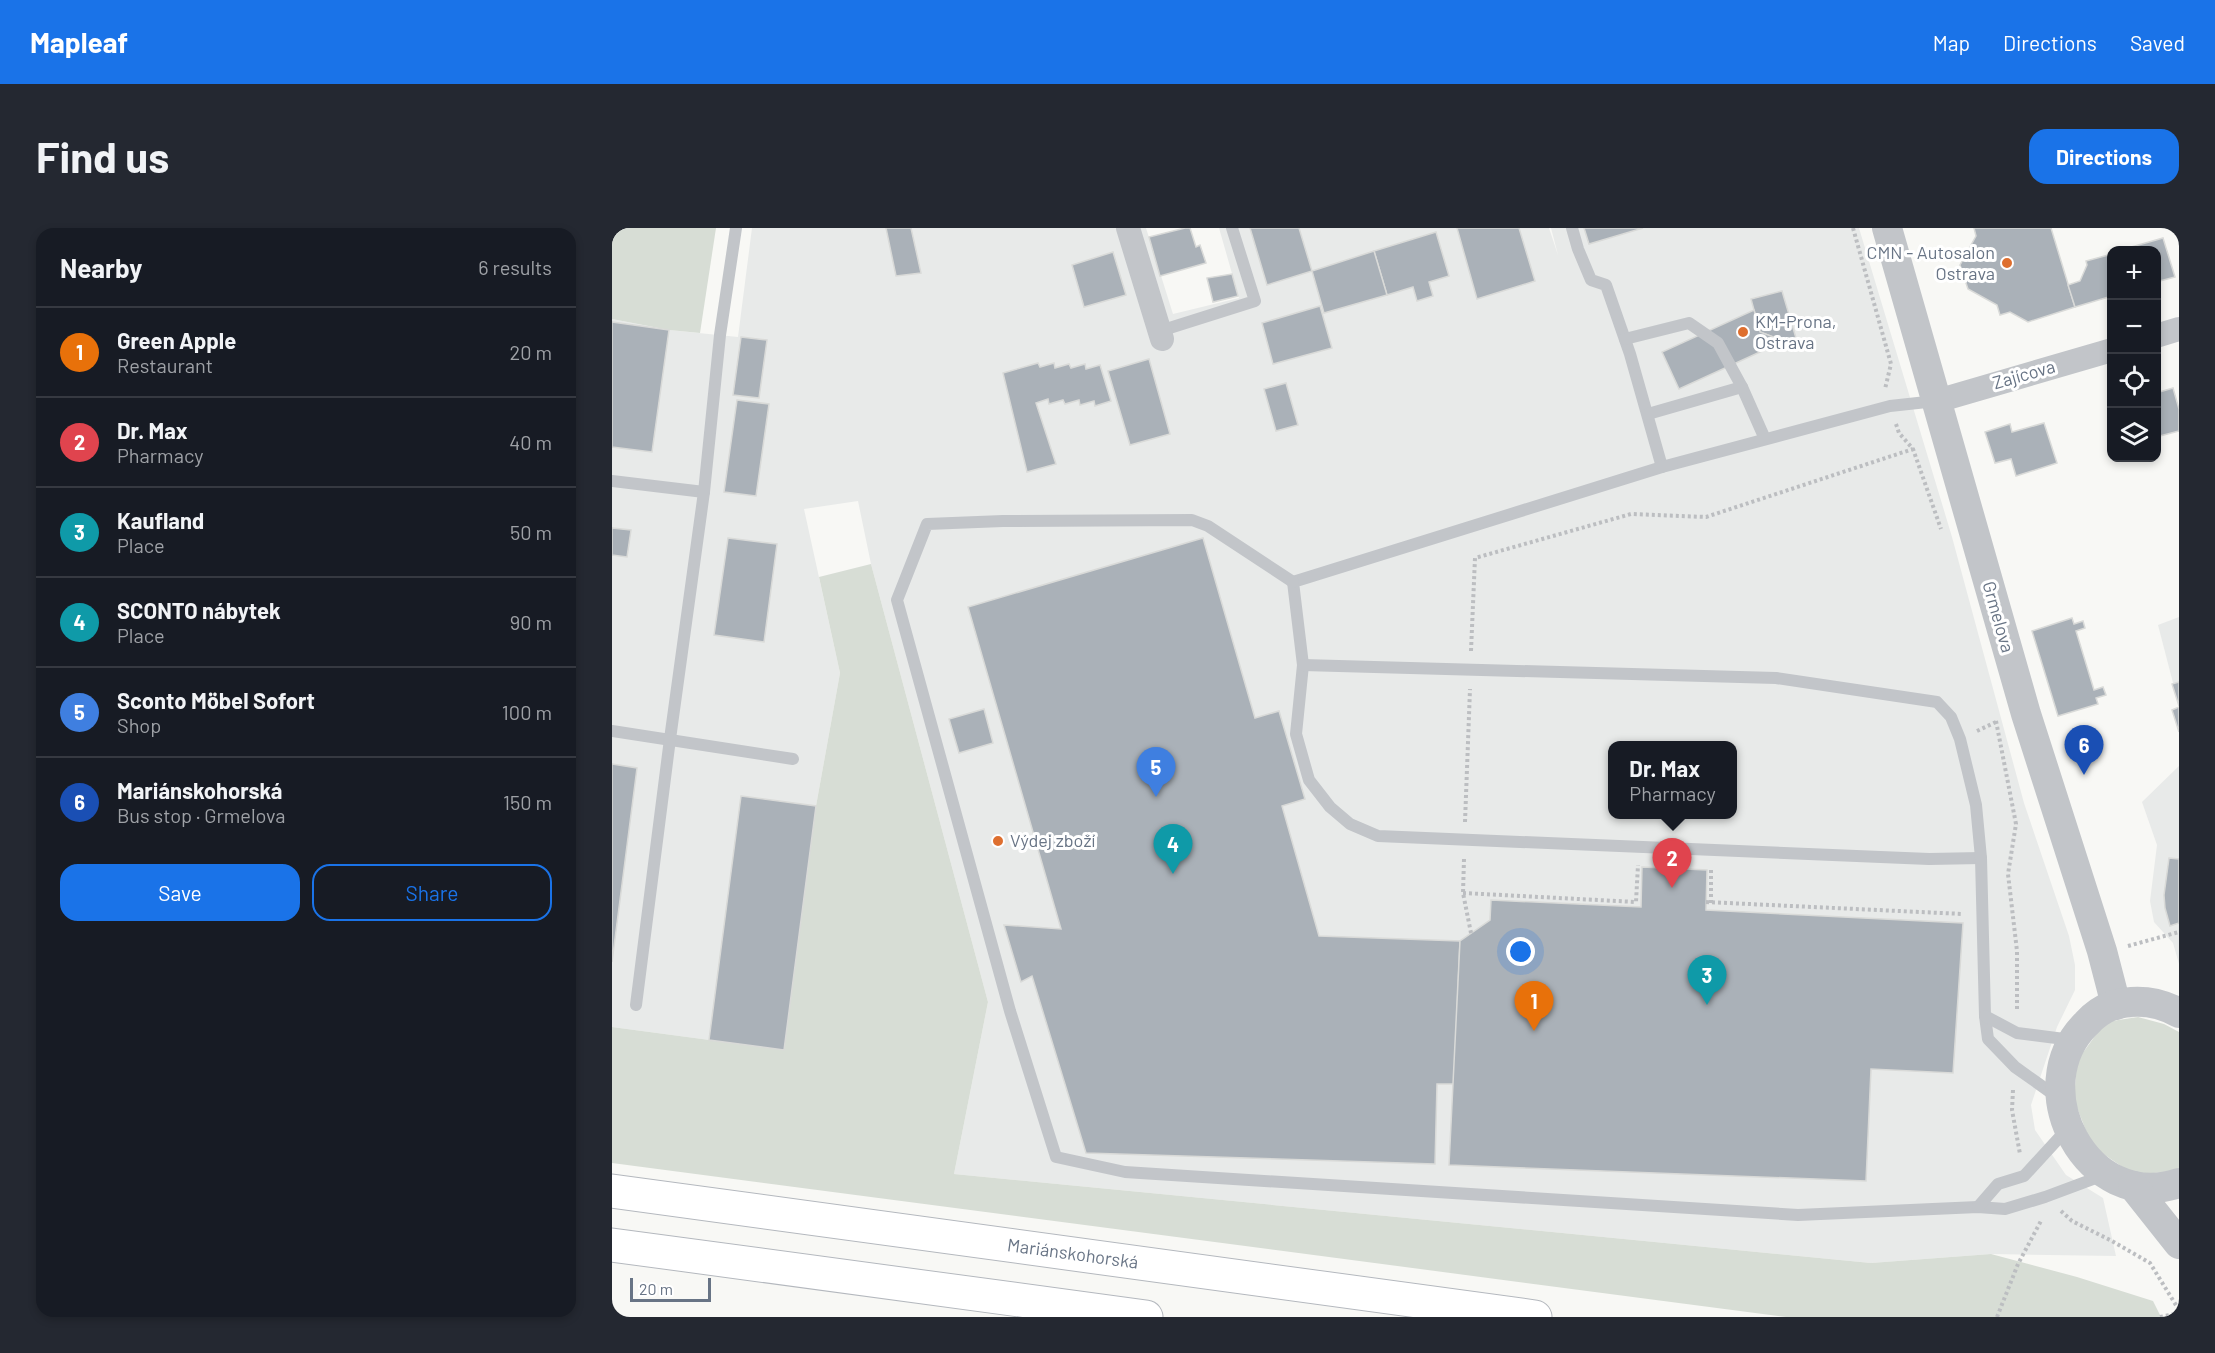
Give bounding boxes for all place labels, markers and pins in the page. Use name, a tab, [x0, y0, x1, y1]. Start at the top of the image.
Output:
place label: CMN - Autosalon Ostrava	[1867, 241, 1995, 284]
marker: CMN - Autosalon Ostrava	[2000, 256, 2014, 270]
place label: KM-Prona, Ostrava	[1755, 310, 1837, 353]
marker: KM-Prona, Ostrava	[1736, 325, 1750, 339]
pin: 6	[2064, 726, 2104, 775]
pin: 5	[1136, 748, 1176, 797]
pin: 4	[1154, 824, 1192, 874]
place label: Výdej zboží	[1010, 829, 1095, 851]
marker: Výdej zboží	[991, 834, 1005, 848]
pin: 2	[1652, 838, 1692, 888]
pin: 3	[1688, 956, 1726, 1005]
pin: 1	[1514, 982, 1554, 1031]

